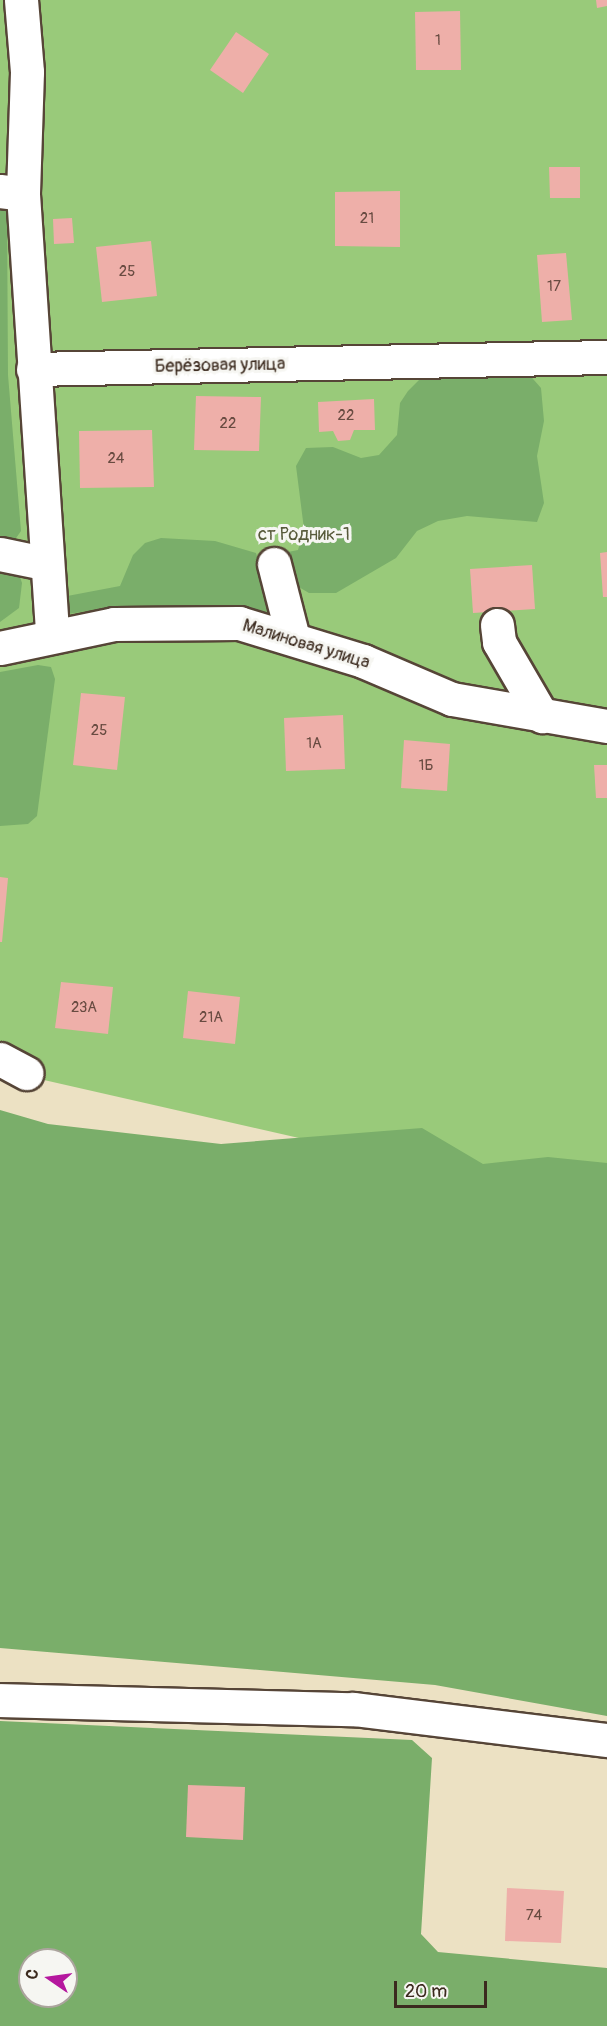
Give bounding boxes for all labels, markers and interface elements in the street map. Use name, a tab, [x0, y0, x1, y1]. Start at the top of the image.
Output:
house number: 1	[435, 32, 441, 50]
house number: 21	[360, 210, 374, 228]
house number: 25	[119, 263, 135, 281]
house number: 17	[547, 278, 561, 296]
street label: Берёзовая улица	[154, 354, 286, 378]
house number: 22	[338, 407, 354, 425]
house number: 22	[220, 415, 236, 433]
house number: 24	[107, 450, 125, 468]
park label: ст Родник-1	[258, 524, 350, 546]
street label: Малиновая улица	[240, 615, 372, 675]
house number: 25	[91, 722, 107, 740]
house number: 1А	[306, 735, 322, 753]
house number: 1Б	[419, 757, 433, 775]
house number: 23А	[71, 999, 97, 1017]
house number: 21А	[199, 1009, 223, 1027]
house number: 74	[526, 1907, 542, 1925]
north arrow	[18, 1948, 78, 2008]
text: С	[22, 1967, 43, 1981]
scale bar	[397, 1969, 490, 2007]
text: 20 m	[405, 1980, 447, 2003]

